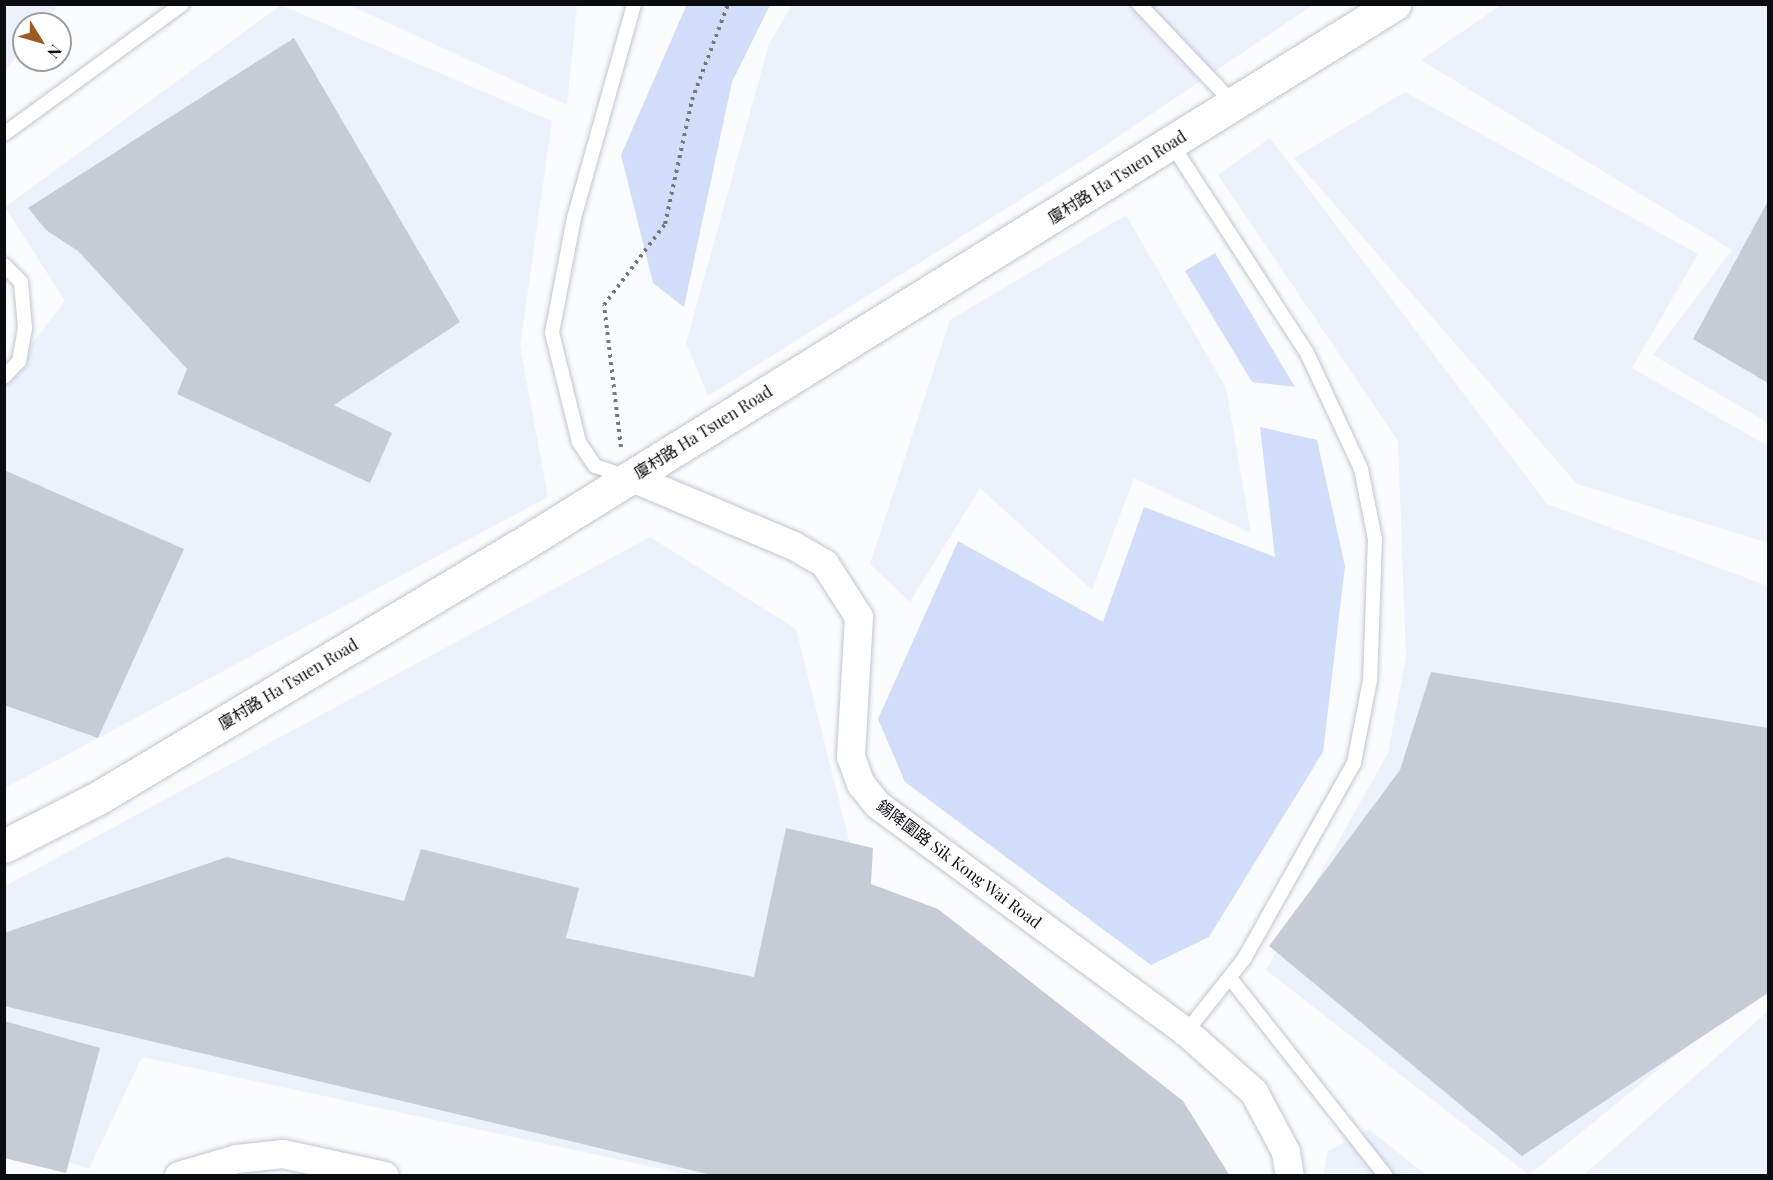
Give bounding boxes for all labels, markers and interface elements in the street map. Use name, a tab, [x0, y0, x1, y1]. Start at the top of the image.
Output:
north arrow	[12, 12, 72, 72]
text: N	[43, 41, 67, 63]
street label: 廈村路 Ha Tsuen Road	[1044, 126, 1190, 228]
street label: 廈村路 Ha Tsuen Road	[630, 381, 776, 483]
street label: 廈村路 Ha Tsuen Road	[214, 635, 362, 733]
street label: 錫降圍路 Sik Kong Wai Road	[873, 796, 1045, 932]

